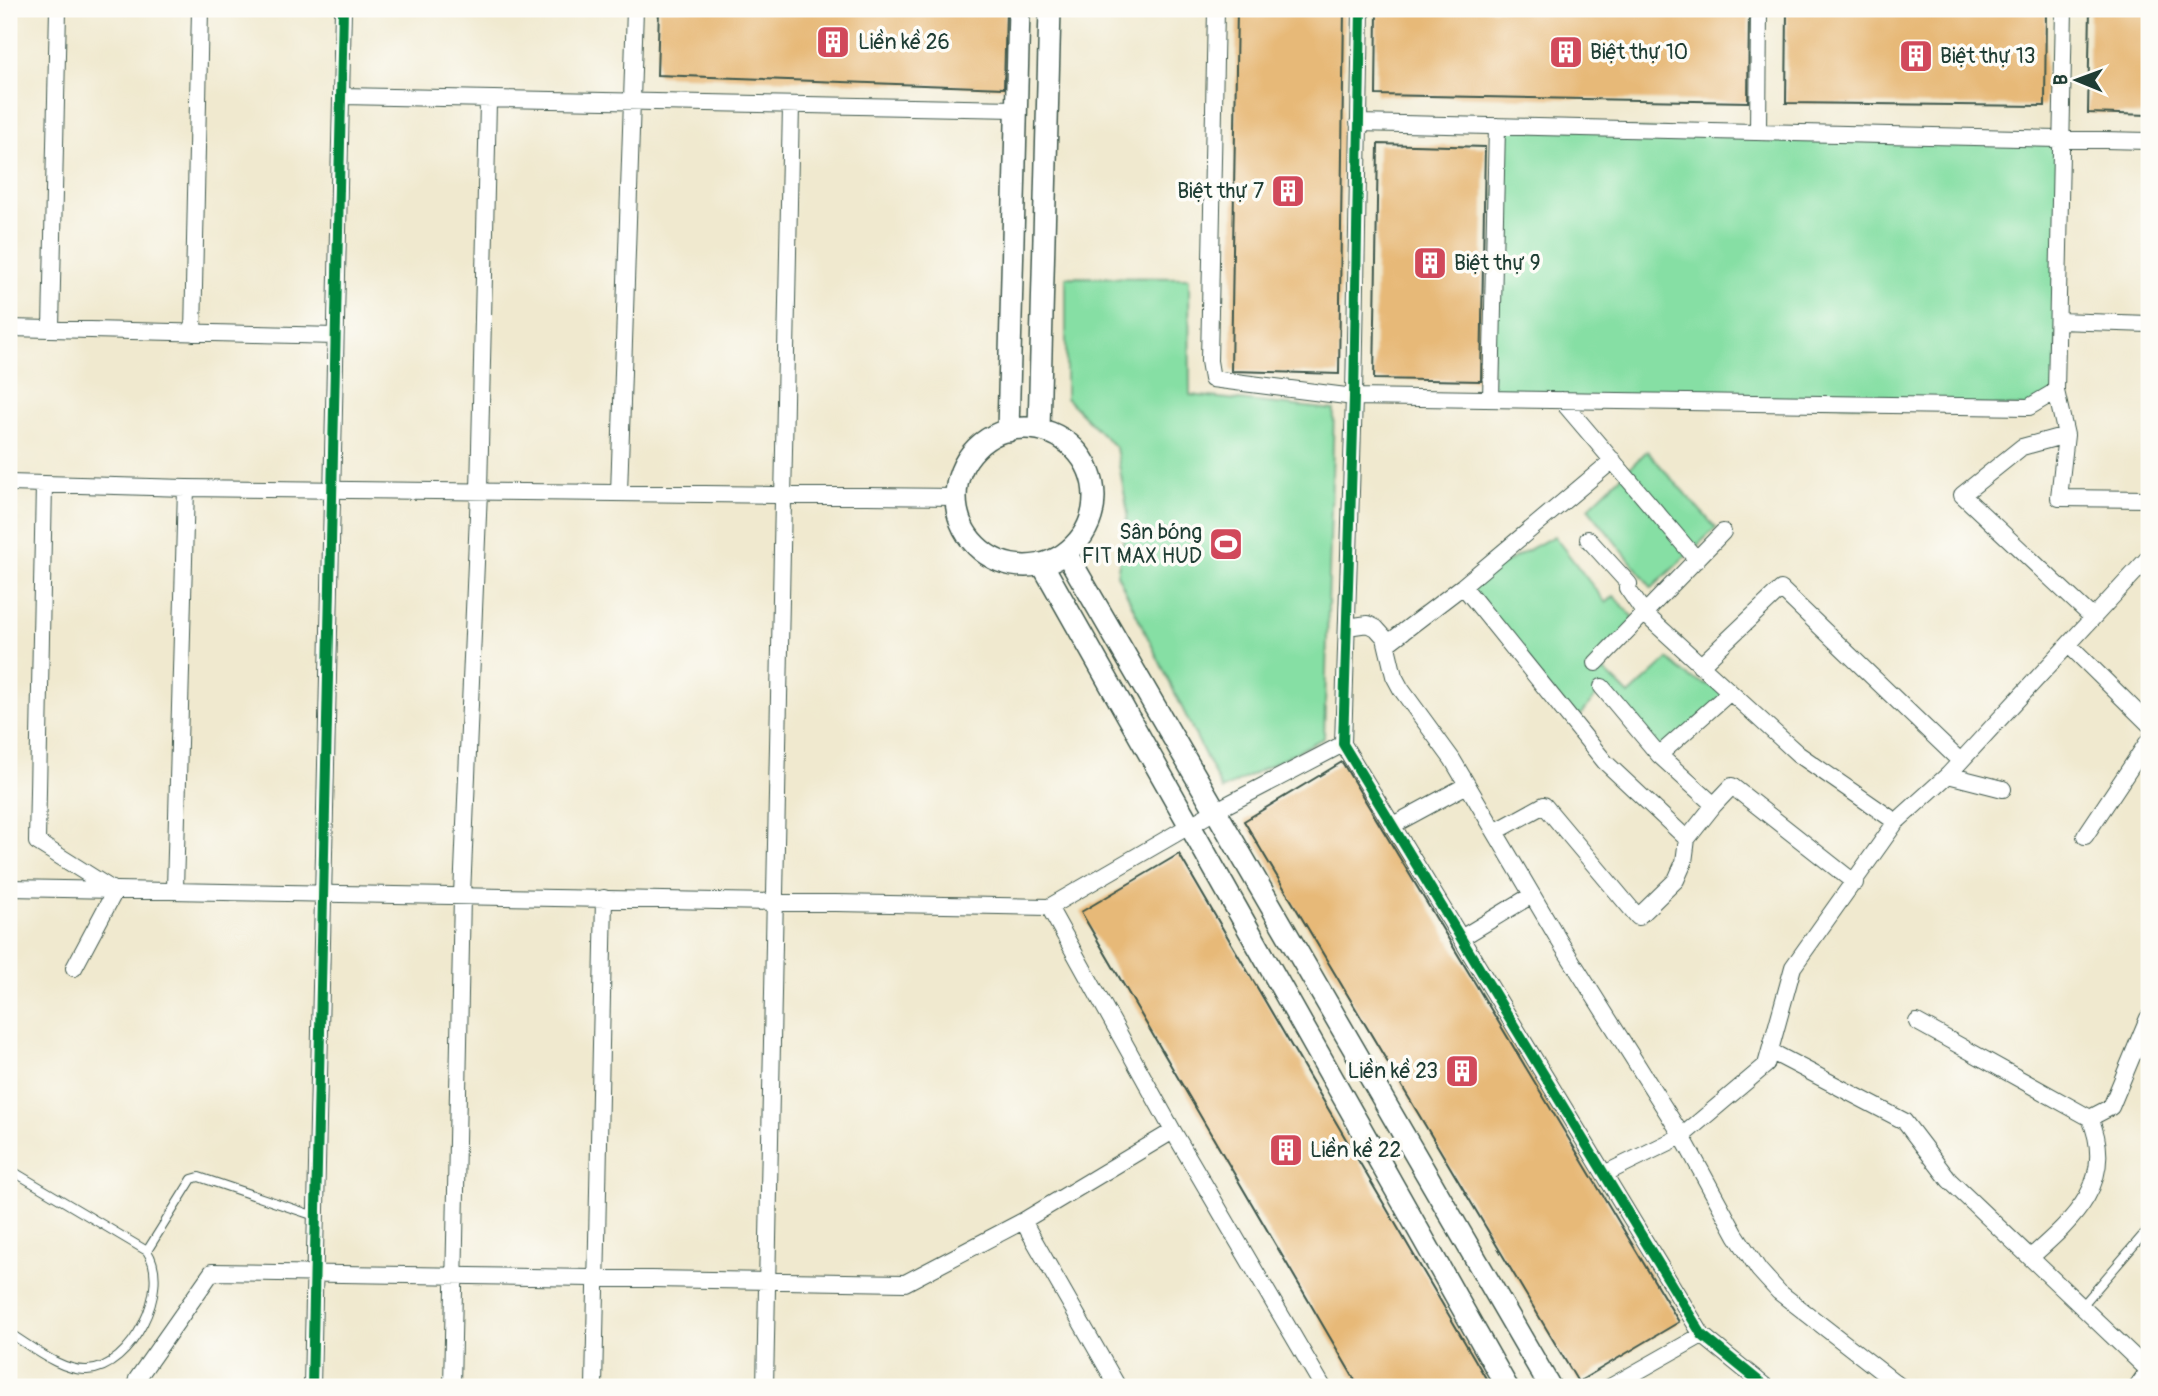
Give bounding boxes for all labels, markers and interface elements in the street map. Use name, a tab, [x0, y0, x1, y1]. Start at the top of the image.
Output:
building icon: Liền kề 26	[814, 23, 852, 61]
place label: Liền kề 26	[858, 29, 950, 56]
building icon: Biệt thự 10	[1547, 33, 1585, 71]
building icon: Biệt thự 13	[1897, 37, 1935, 75]
place label: Biệt thự 10	[1590, 39, 1688, 66]
place label: Biệt thự 13	[1940, 43, 2036, 70]
north arrow	[2042, 46, 2112, 116]
text: B	[2049, 74, 2073, 85]
building icon: Biệt thự 7	[1269, 172, 1307, 210]
place label: Biệt thự 7	[1177, 178, 1264, 205]
building icon: Biệt thự 9	[1411, 244, 1449, 282]
place label: Biệt thự 9	[1454, 250, 1540, 277]
place label: Sân bóng FIT MAX HUD	[1082, 519, 1202, 570]
sports icon: Sân bóng FIT MAX HUD	[1207, 525, 1245, 563]
building icon: Liền kề 23	[1443, 1052, 1481, 1090]
place label: Liền kề 23	[1348, 1058, 1438, 1085]
building icon: Liền kề 22	[1267, 1131, 1305, 1169]
place label: Liền kề 22	[1310, 1137, 1401, 1164]

